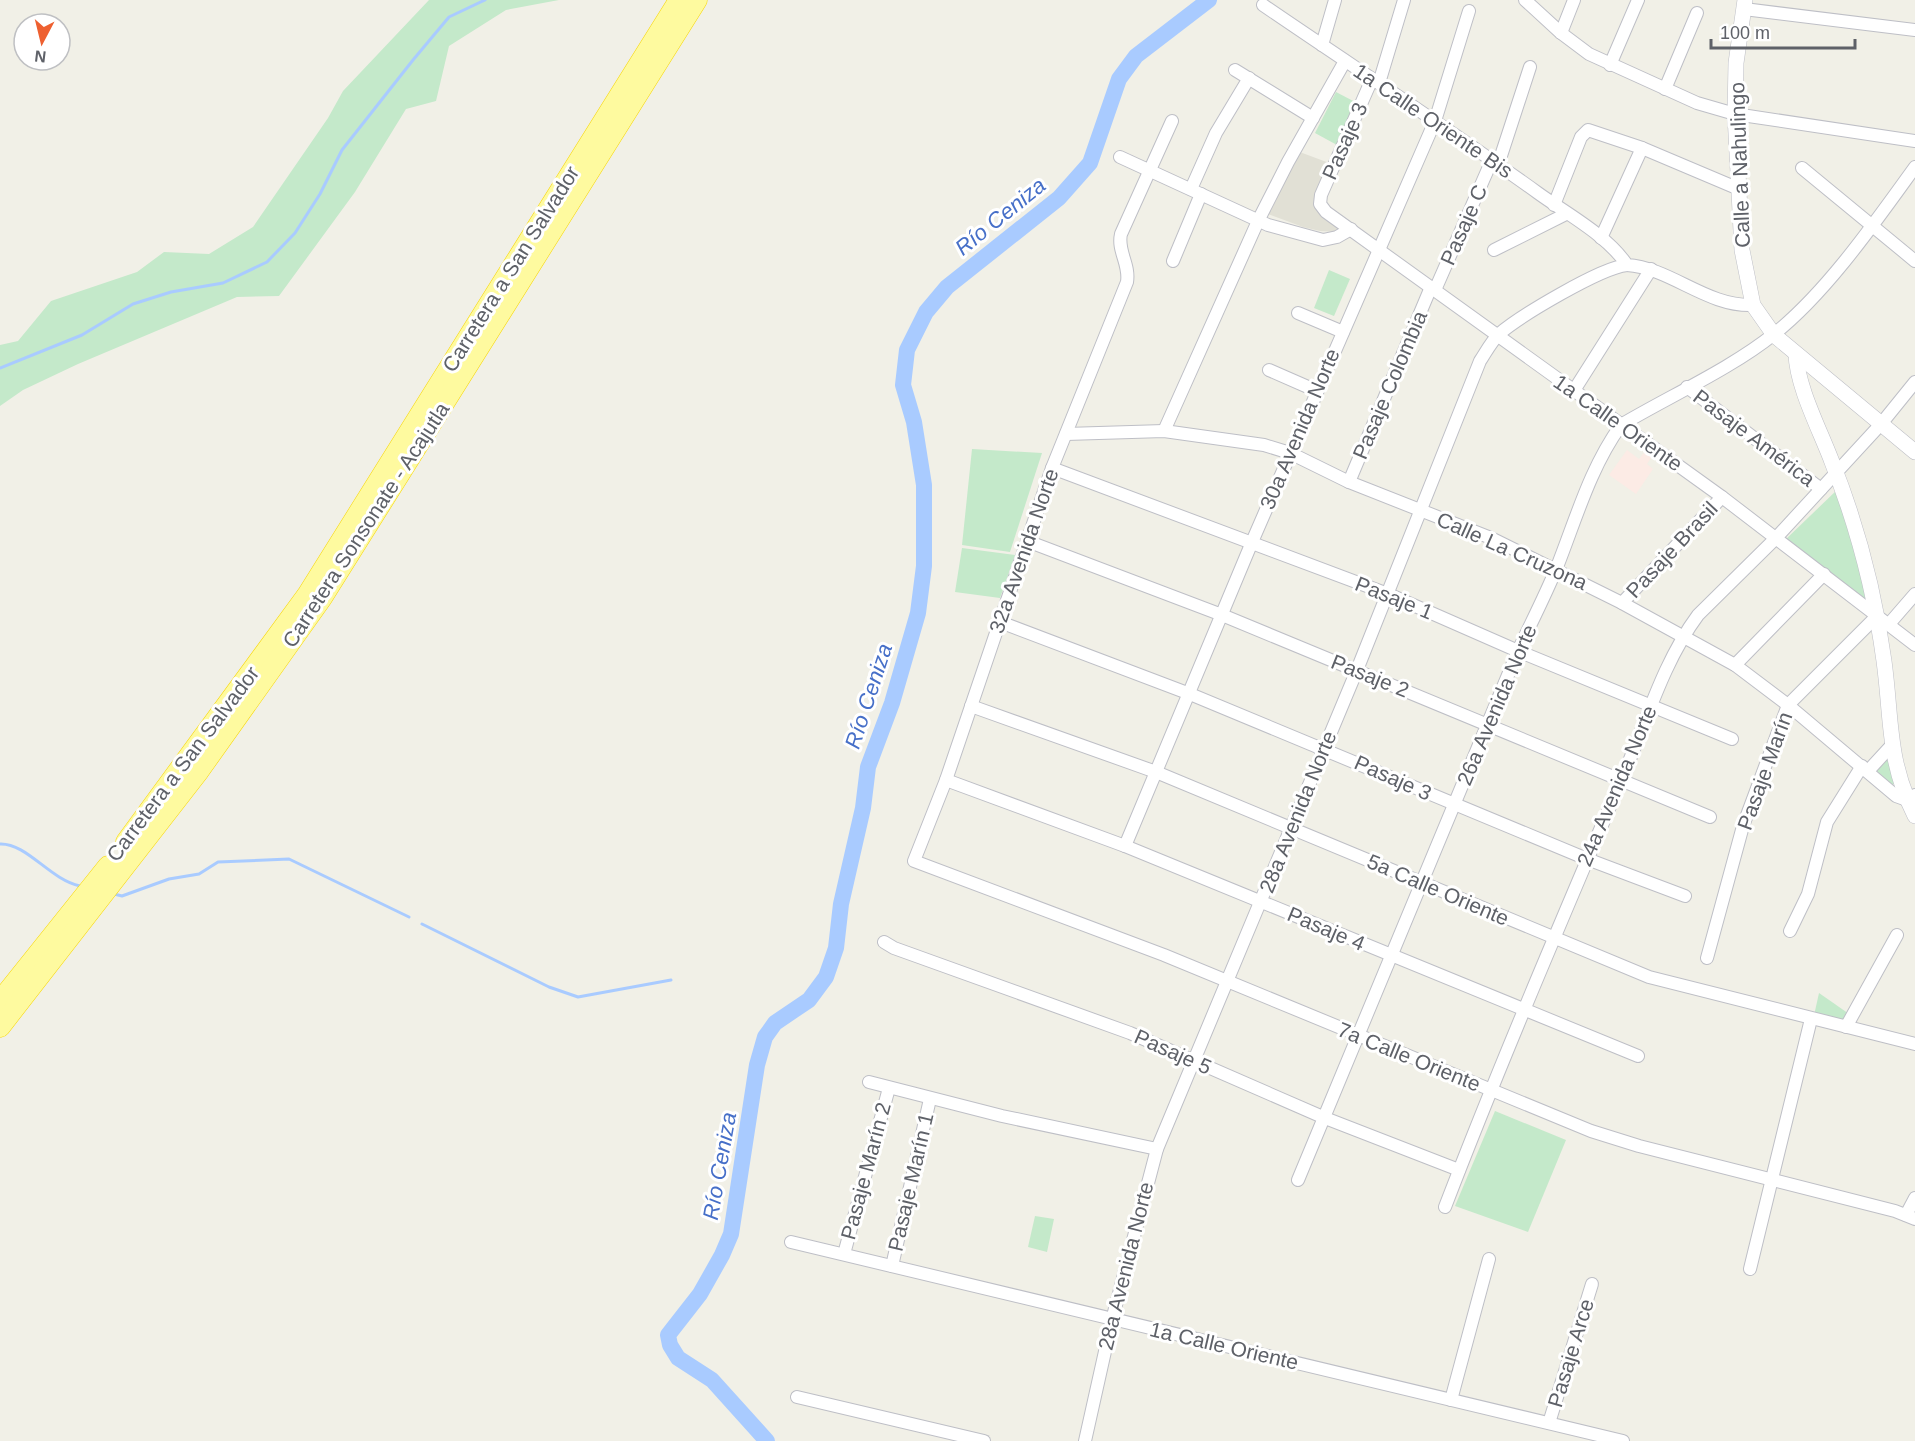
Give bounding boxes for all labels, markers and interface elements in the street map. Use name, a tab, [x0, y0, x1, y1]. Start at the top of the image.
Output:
north arrow	[12, 12, 72, 72]
scale bar	[1711, 12, 1855, 50]
text: 100 m	[1720, 23, 1770, 43]
text: N	[33, 47, 47, 66]
street label: 1a Calle Oriente Bis	[1349, 59, 1517, 182]
street label: Calle a Nahulingo	[1725, 82, 1754, 248]
street label: Pasaje 3	[1317, 99, 1372, 183]
street label: Carretera a San Salvador	[438, 162, 583, 376]
water label: Río Ceniza	[950, 172, 1050, 260]
street label: Pasaje C	[1436, 181, 1491, 268]
street label: Pasaje Colombia	[1348, 307, 1431, 462]
street label: 30a Avenida Norte	[1255, 345, 1344, 513]
street label: 1a Calle Oriente	[1550, 370, 1687, 476]
street label: Pasaje América	[1689, 385, 1820, 491]
street label: Carretera Sonsonate - Acajutla	[278, 398, 454, 651]
street label: 32a Avenida Norte	[985, 466, 1062, 636]
street label: Pasaje Brasil	[1621, 497, 1722, 602]
street label: Calle La Cruzona	[1433, 507, 1591, 594]
street label: Pasaje 1	[1352, 572, 1436, 624]
street label: 26a Avenida Norte	[1452, 621, 1541, 789]
water label: Río Ceniza	[840, 641, 897, 752]
street label: Pasaje 2	[1328, 650, 1412, 702]
street label: Carretera a San Salvador	[102, 662, 263, 866]
street label: 24a Avenida Norte	[1572, 702, 1661, 870]
street label: Pasaje Marín	[1733, 709, 1796, 833]
street label: 28a Avenida Norte	[1255, 728, 1340, 896]
street label: Pasaje 3	[1351, 750, 1435, 805]
street label: 5a Calle Oriente	[1364, 849, 1513, 930]
street label: Pasaje 4	[1284, 902, 1369, 955]
street label: 7a Calle Oriente	[1335, 1017, 1484, 1096]
street label: Pasaje 5	[1131, 1024, 1215, 1079]
street label: Pasaje Marín 2	[836, 1100, 895, 1242]
water label: Río Ceniza	[698, 1110, 741, 1222]
street label: Pasaje Marín 1	[883, 1110, 938, 1253]
street label: 28a Avenida Norte	[1094, 1179, 1158, 1352]
street label: Pasaje Arce	[1543, 1296, 1598, 1410]
street label: 1a Calle Oriente	[1148, 1317, 1301, 1374]

